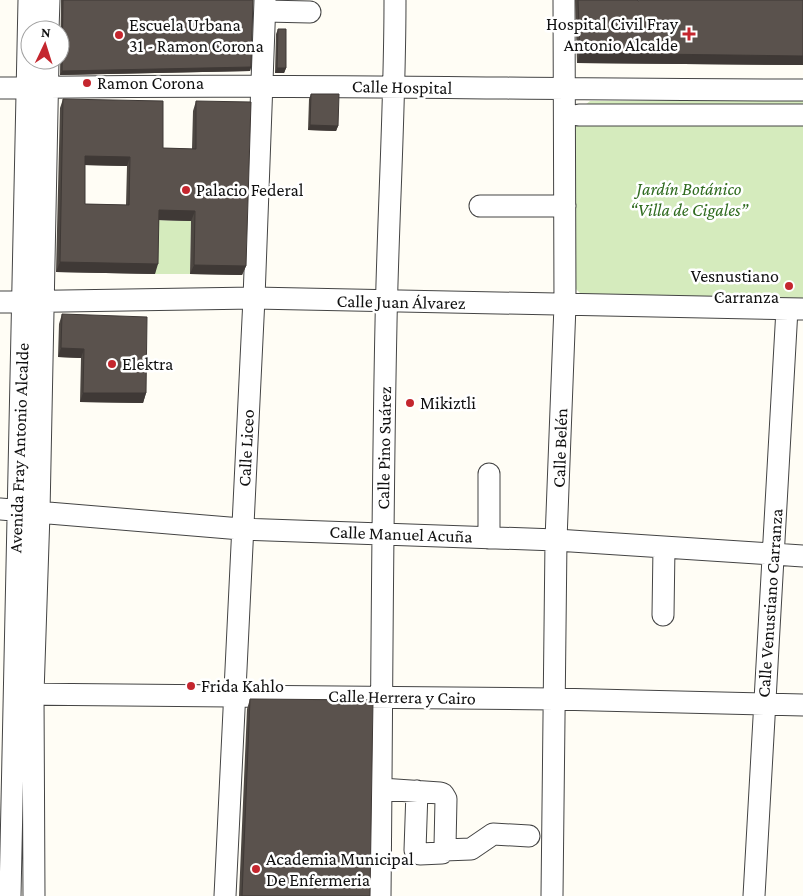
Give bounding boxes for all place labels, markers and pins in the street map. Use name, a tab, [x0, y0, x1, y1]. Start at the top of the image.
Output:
place label: Hospital Civil Fray Antonio Alcalde	[546, 14, 679, 55]
place label: Escuela Urbana 31 - Ramon Corona	[129, 15, 264, 56]
marker: Hospital Civil Fray Antonio Alcalde	[682, 27, 696, 41]
marker: Escuela Urbana 31 - Ramon Corona	[113, 29, 125, 41]
place label: Ramon Corona	[97, 73, 204, 93]
marker: Ramon Corona	[81, 77, 93, 89]
place label: Palacio Federal	[196, 180, 304, 200]
marker: Palacio Federal	[180, 184, 192, 196]
place label: Vesnustiano Carranza	[691, 266, 779, 307]
marker: Vesnustiano Carranza	[783, 280, 795, 292]
place label: Elektra	[122, 354, 173, 374]
marker: Elektra	[106, 358, 118, 370]
place label: Mikiztli	[420, 393, 476, 413]
marker: Mikiztli	[404, 397, 416, 409]
place label: Frida Kahlo	[201, 676, 284, 696]
marker: Frida Kahlo	[185, 680, 197, 692]
place label: Academia Municipal De Enfermeria	[266, 849, 414, 890]
marker: Academia Municipal De Enfermeria	[250, 863, 262, 875]

